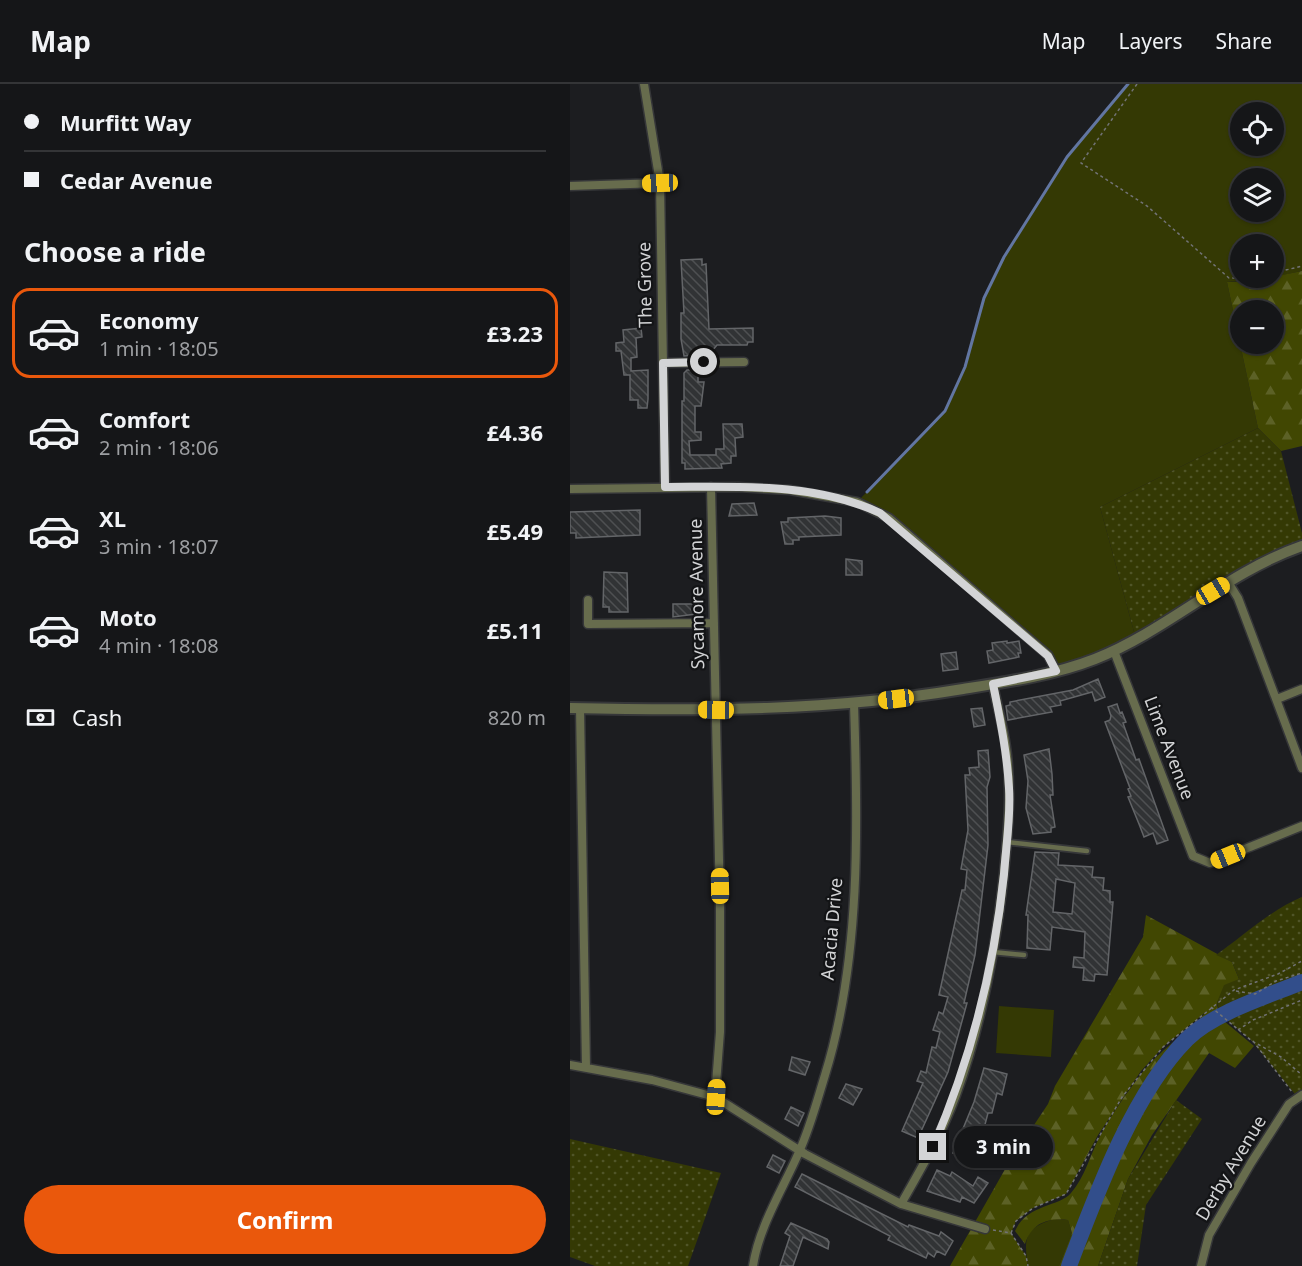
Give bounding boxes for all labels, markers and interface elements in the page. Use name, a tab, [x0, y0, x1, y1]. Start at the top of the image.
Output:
text: Map	[30, 22, 91, 60]
text: Map	[1042, 27, 1086, 55]
text: Layers	[1119, 27, 1183, 55]
text: Share	[1216, 27, 1272, 55]
map controls	[1230, 102, 1284, 354]
button: locate	[1230, 102, 1284, 156]
text: Murfitt Way	[60, 107, 191, 137]
text: Cedar Avenue	[60, 165, 213, 195]
button: layers	[1230, 168, 1284, 222]
car	[642, 173, 678, 193]
text: Choose a ride	[24, 233, 206, 270]
button: +	[1230, 234, 1284, 288]
street label: The Grove	[631, 242, 657, 328]
button: −	[1230, 300, 1284, 354]
text: Economy	[99, 305, 198, 335]
icon: car	[27, 306, 81, 360]
text: £3.23	[486, 318, 543, 348]
text: 1 min · 18:05	[99, 335, 219, 362]
route start	[690, 348, 717, 375]
text: Comfort	[99, 404, 190, 434]
icon: car	[27, 405, 81, 459]
text: £4.36	[486, 417, 543, 447]
text: 2 min · 18:06	[99, 434, 219, 461]
text: XL	[99, 503, 126, 533]
icon: car	[27, 504, 81, 558]
text: £5.49	[486, 516, 543, 546]
street label: Sycamore Avenue	[683, 519, 709, 670]
text: 3 min · 18:07	[99, 533, 219, 560]
car	[1193, 574, 1233, 608]
text: Moto	[99, 602, 157, 632]
icon: car	[27, 603, 81, 657]
text: £5.11	[486, 615, 543, 645]
text: 4 min · 18:08	[99, 632, 219, 659]
car	[877, 688, 915, 710]
street label: Lime Avenue	[1139, 692, 1201, 803]
icon: cash	[24, 701, 57, 734]
car	[698, 701, 734, 719]
text: Cash	[72, 702, 122, 732]
text: 820 m	[488, 704, 546, 731]
car	[1208, 841, 1248, 871]
car	[711, 868, 729, 904]
street label: Acacia Drive	[815, 877, 847, 981]
car	[706, 1078, 726, 1116]
street label: Derby Avenue	[1189, 1111, 1271, 1224]
callout: 3 min	[954, 1126, 1053, 1168]
route end	[919, 1133, 946, 1160]
text: 3 min	[976, 1133, 1031, 1160]
button: Confirm	[24, 1185, 546, 1254]

